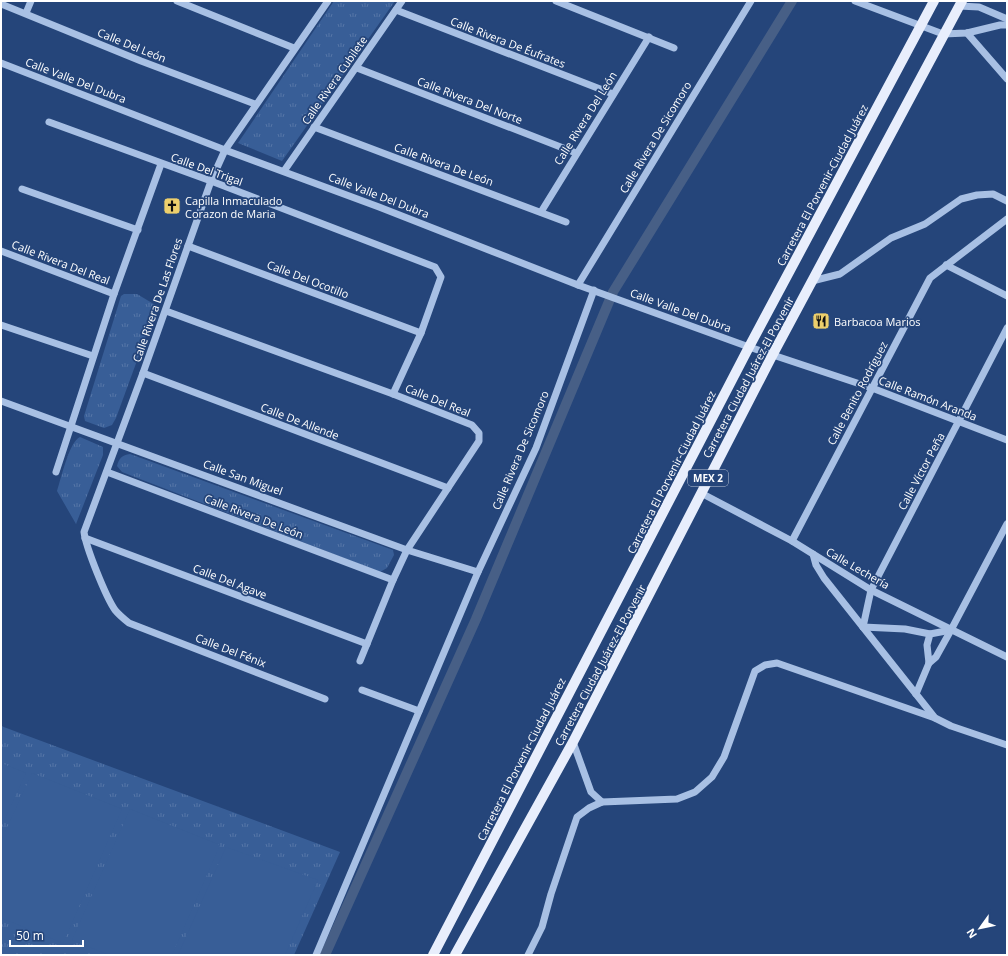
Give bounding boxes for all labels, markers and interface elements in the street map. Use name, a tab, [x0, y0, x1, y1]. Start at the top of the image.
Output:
street label: Calle Rivera De Éufrates	[448, 13, 568, 71]
street label: Calle Del León	[95, 24, 169, 66]
street label: Calle Rivera Cubilete	[298, 33, 370, 127]
street label: Calle Valle Del Dubra	[23, 54, 129, 106]
street label: Calle Rivera Del León	[550, 68, 620, 168]
street label: Calle Rivera Del Norte	[415, 73, 525, 127]
street label: Calle Rivera De Sicomoro	[616, 78, 695, 196]
street label: Carretera El Porvenir-Ciudad Juárez	[773, 102, 871, 268]
street label: Calle Rivera De León	[392, 139, 496, 189]
street label: Calle Del Trigal	[169, 149, 245, 189]
street label: Calle Valle Del Dubra	[326, 169, 432, 221]
place label: Capilla Inmaculado Corazon de Maria	[185, 193, 283, 221]
church icon: Capilla Inmaculado Corazon de Maria	[162, 196, 182, 216]
street label: Calle Rivera Del Real	[10, 236, 112, 288]
street label: Calle Rivera De Las Flores	[129, 236, 185, 364]
street label: Calle Del Ocotillo	[265, 256, 352, 302]
street label: Calle Valle Del Dubra	[628, 285, 734, 335]
street label: Carretera Ciudad Juárez-El Porvenir	[699, 293, 797, 460]
restaurant icon: Barbacoa Marios	[811, 311, 831, 331]
place label: Barbacoa Marios	[834, 314, 921, 329]
street label: Calle Benito Rodríguez	[823, 339, 891, 447]
street label: Calle Ramón Aranda	[877, 372, 979, 424]
street label: Calle Del Real	[403, 380, 473, 420]
street label: Calle Rivera De Sicomoro	[488, 388, 552, 512]
street label: Carretera El Porvenir-Ciudad Juárez	[623, 388, 719, 556]
street label: Calle De Allende	[259, 399, 341, 443]
street label: Calle Víctor Peña	[894, 430, 948, 512]
street label: Calle San Miguel	[201, 456, 285, 498]
road number: MEX 2	[688, 470, 728, 486]
street label: Calle Rivera De León	[202, 490, 306, 542]
street label: Calle Lechería	[823, 544, 893, 592]
street label: Calle Del Agave	[191, 560, 269, 602]
street label: Carretera Ciudad Juárez-El Porvenir	[551, 581, 649, 748]
street label: Calle Del Fénix	[194, 630, 269, 670]
street label: Carretera El Porvenir-Ciudad Juárez	[473, 675, 569, 843]
north arrow	[960, 908, 1000, 948]
scale bar	[10, 922, 83, 948]
text: N	[962, 926, 980, 942]
text: 50 m	[16, 927, 44, 944]

